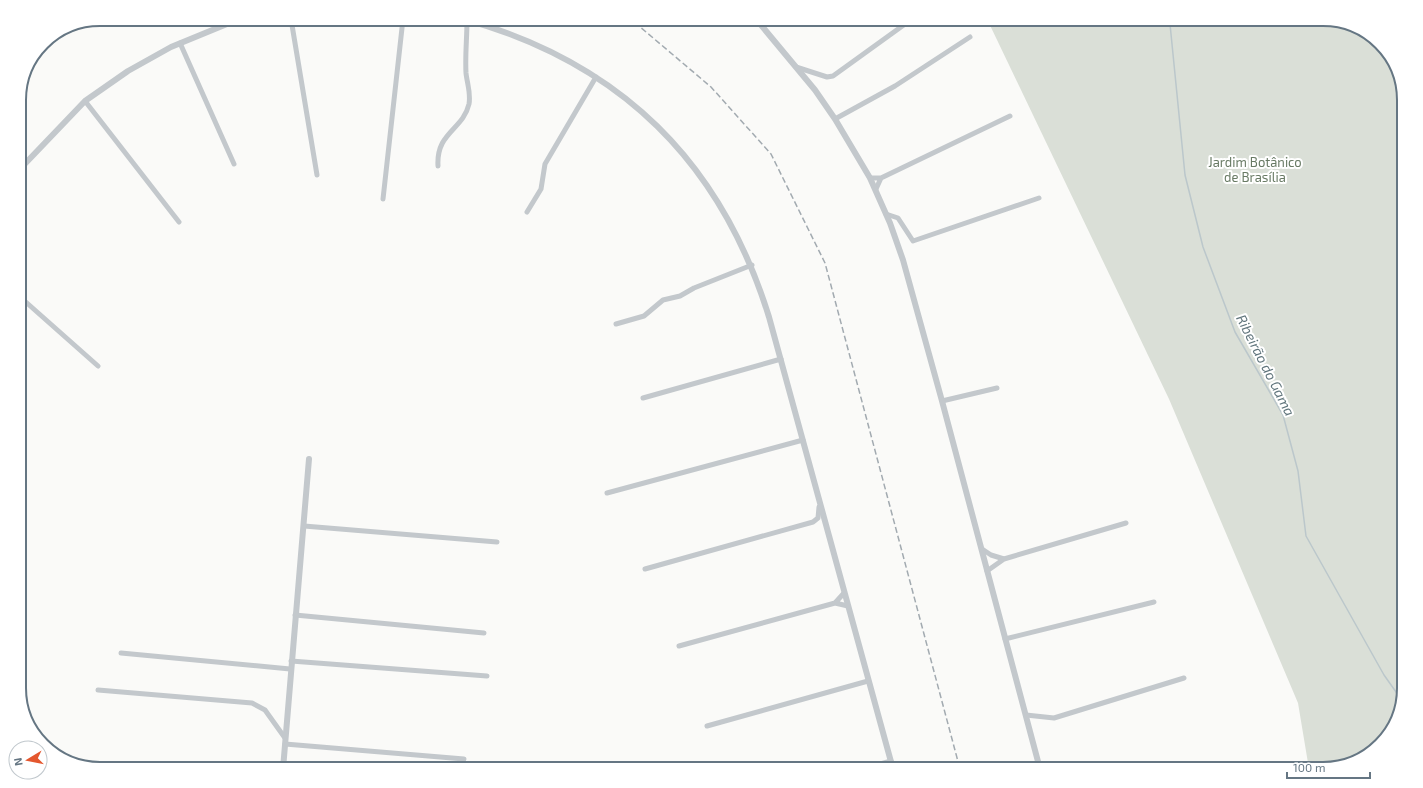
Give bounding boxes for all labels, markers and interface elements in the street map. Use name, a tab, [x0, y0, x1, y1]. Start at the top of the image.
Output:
park label: Jardim Botânico de Brasília	[1208, 154, 1302, 185]
water label: Ribeirão do Gama	[1233, 311, 1299, 419]
north arrow	[8, 740, 48, 780]
scale bar	[1287, 754, 1370, 780]
text: N	[11, 757, 25, 767]
text: 100 m	[1293, 760, 1325, 774]

